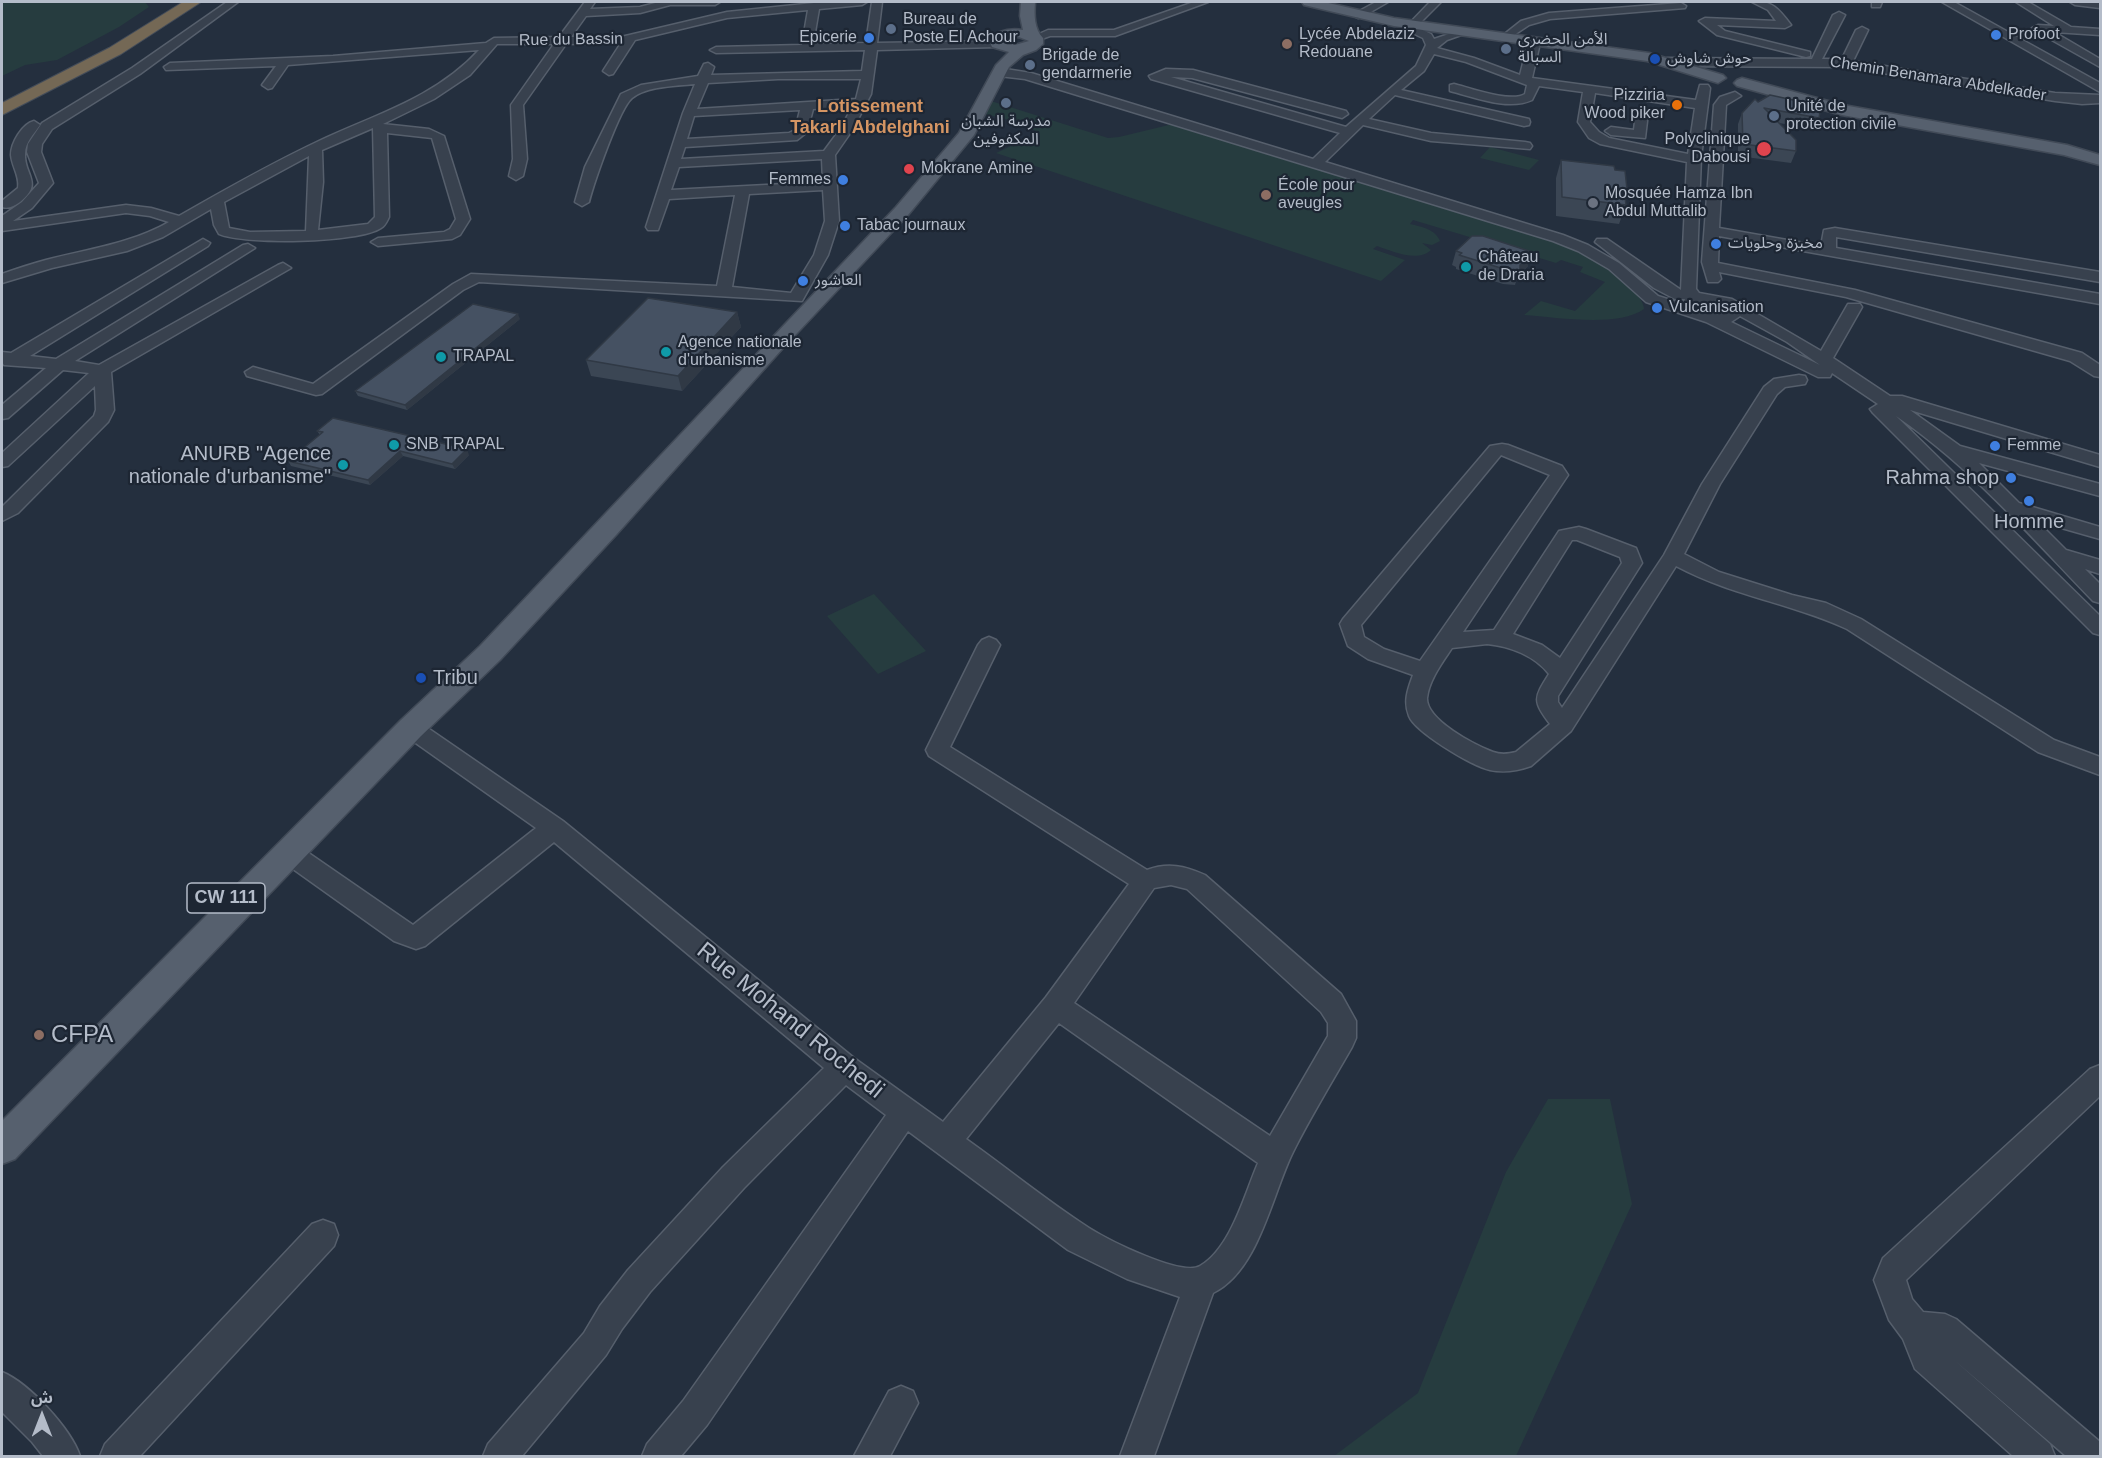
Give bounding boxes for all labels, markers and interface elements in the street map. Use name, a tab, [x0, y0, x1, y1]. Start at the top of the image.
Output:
place label: Bureau de Poste El Achour	[903, 10, 1018, 48]
marker: Bureau de Poste El Achour	[884, 22, 898, 36]
place label: Lycée Abdelaziz Redouane	[1299, 25, 1415, 63]
place label: Profoot	[2008, 25, 2060, 45]
place label: Epicerie	[799, 28, 857, 48]
marker: Profoot	[1989, 28, 2003, 42]
street label: Rue du Bassin	[519, 29, 623, 51]
place label: الأمن الحضري السبالة	[1518, 30, 1607, 68]
marker: Epicerie	[862, 31, 876, 45]
marker: Lycée Abdelaziz Redouane	[1280, 37, 1294, 51]
marker: الأمن الحضري السبالة	[1499, 42, 1513, 56]
place label: Brigade de gendarmerie	[1042, 46, 1132, 84]
place label: حوش شاوش	[1667, 49, 1751, 69]
marker: حوش شاوش	[1648, 52, 1662, 66]
street label: Chemin Benamara Abdelkader	[1828, 52, 2048, 106]
marker: Brigade de gendarmerie	[1023, 58, 1037, 72]
place label: Pizziria Wood piker	[1584, 86, 1665, 124]
district label: Lotissement Takarli Abdelghani	[790, 96, 950, 138]
marker: مدرسة الشبان المكفوفين	[999, 96, 1013, 110]
place label: Unité de protection civile	[1786, 97, 1896, 135]
marker: Pizziria Wood piker	[1670, 98, 1684, 112]
marker: Unité de protection civile	[1767, 109, 1781, 123]
place label: مدرسة الشبان المكفوفين	[961, 112, 1051, 150]
place label: Polyclinique Dabousi	[1665, 130, 1750, 168]
marker: Polyclinique Dabousi	[1755, 140, 1773, 158]
place label: Mokrane Amine	[921, 159, 1033, 179]
marker: Mokrane Amine	[902, 162, 916, 176]
place label: Femmes	[769, 170, 831, 190]
marker: Femmes	[836, 173, 850, 187]
place label: École pour aveugles	[1278, 176, 1354, 214]
place label: Mosquée Hamza Ibn Abdul Muttalib	[1605, 184, 1753, 222]
marker: École pour aveugles	[1259, 188, 1273, 202]
marker: Mosquée Hamza Ibn Abdul Muttalib	[1586, 196, 1600, 210]
place label: Tabac journaux	[857, 216, 966, 236]
marker: Tabac journaux	[838, 219, 852, 233]
place label: مخبزة وحلويات	[1728, 234, 1823, 254]
marker: مخبزة وحلويات	[1709, 237, 1723, 251]
place label: Château de Draria	[1478, 248, 1544, 286]
marker: Château de Draria	[1459, 260, 1473, 274]
place label: العاشور	[815, 271, 862, 291]
marker: العاشور	[796, 274, 810, 288]
place label: Vulcanisation	[1669, 298, 1764, 318]
marker: Vulcanisation	[1650, 301, 1664, 315]
place label: Agence nationale d'urbanisme	[678, 333, 802, 371]
marker: Agence nationale d'urbanisme	[659, 345, 673, 359]
place label: TRAPAL	[453, 347, 514, 367]
marker: TRAPAL	[434, 350, 448, 364]
place label: SNB TRAPAL	[406, 435, 504, 455]
place label: Femme	[2007, 436, 2061, 456]
marker: SNB TRAPAL	[387, 438, 401, 452]
marker: Femme	[1988, 439, 2002, 453]
place label: ANURB "Agence nationale d'urbanisme"	[129, 442, 331, 489]
marker: ANURB "Agence nationale d'urbanisme"	[336, 458, 350, 472]
place label: Rahma shop	[1886, 466, 1999, 490]
marker: Rahma shop	[2004, 471, 2018, 485]
marker: Homme	[2022, 494, 2036, 508]
place label: Homme	[1994, 510, 2064, 534]
place label: Tribu	[433, 666, 478, 690]
marker: Tribu	[414, 671, 428, 685]
road number: CW 111	[187, 883, 265, 913]
street label: Rue Mohand Rochedi	[691, 937, 889, 1105]
place label: CFPA	[51, 1021, 113, 1049]
marker: CFPA	[32, 1028, 46, 1042]
north arrow	[12, 1386, 72, 1446]
text: ش	[31, 1389, 53, 1406]

